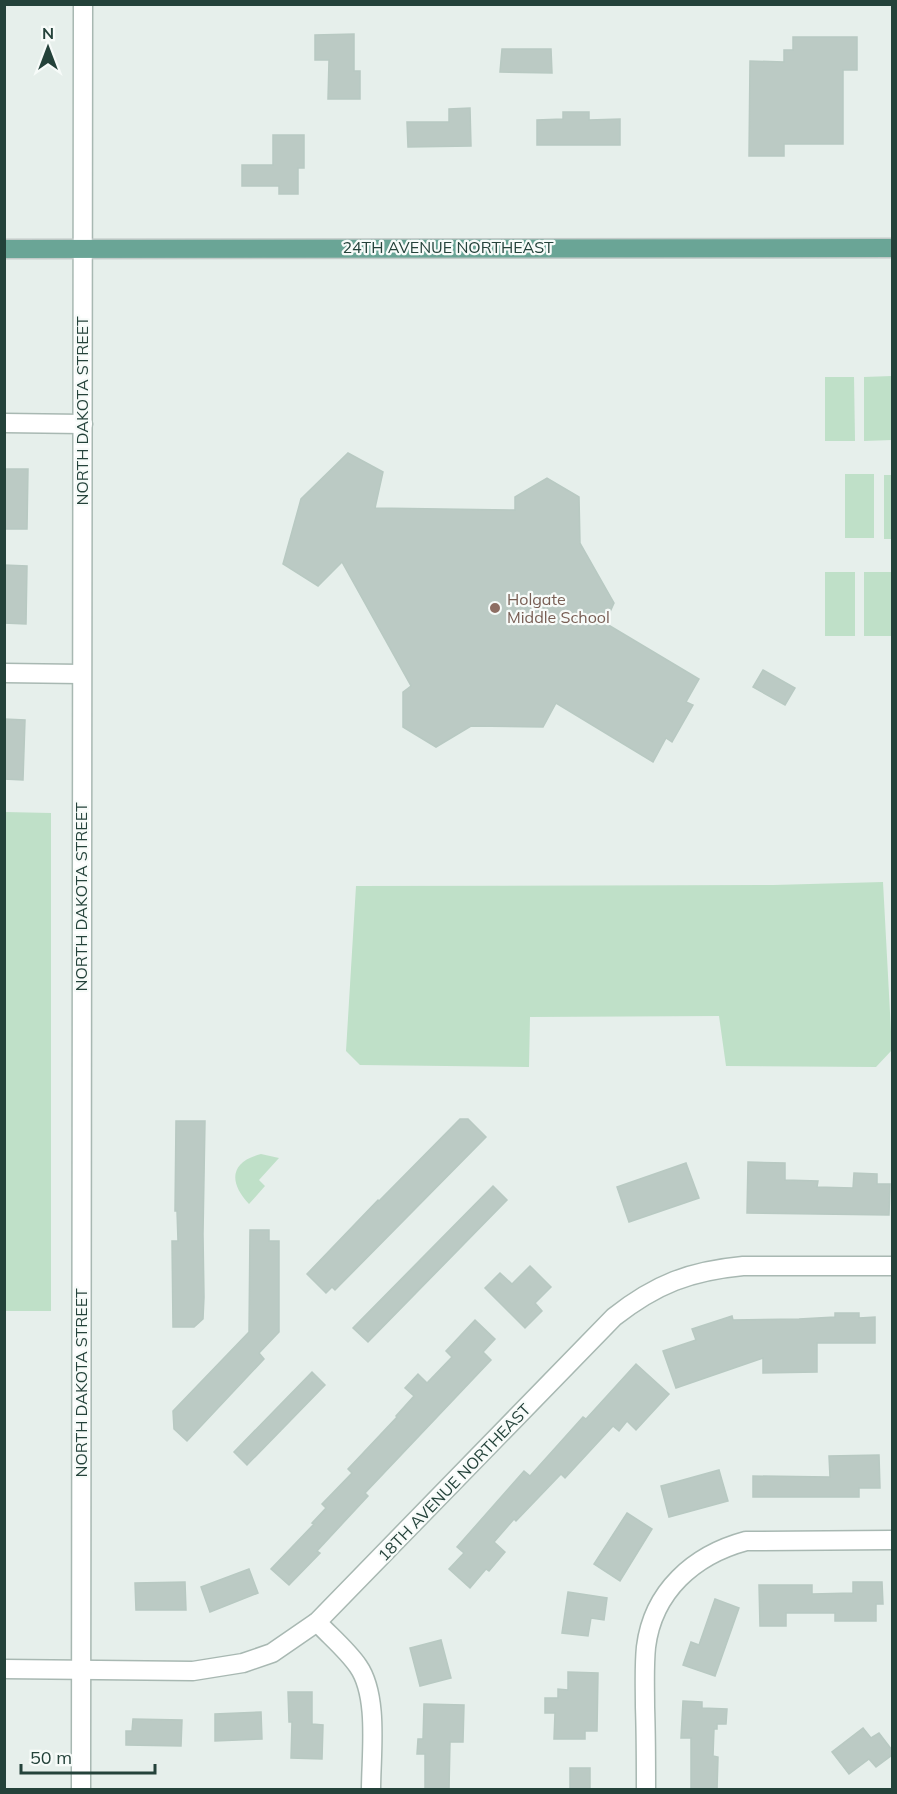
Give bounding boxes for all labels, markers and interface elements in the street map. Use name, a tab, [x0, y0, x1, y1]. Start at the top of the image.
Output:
north arrow	[18, 18, 78, 78]
text: N	[42, 23, 54, 43]
street label: 24TH AVENUE NORTHEAST	[342, 237, 554, 257]
street label: NORTH DAKOTA STREET	[72, 316, 92, 506]
place label: Holgate Middle School	[507, 589, 610, 627]
marker: Holgate Middle School	[488, 601, 502, 615]
street label: NORTH DAKOTA STREET	[71, 802, 91, 992]
street label: NORTH DAKOTA STREET	[71, 1288, 91, 1478]
street label: 18TH AVENUE NORTHEAST	[373, 1399, 535, 1565]
scale bar	[21, 1737, 154, 1775]
text: 50 m	[30, 1746, 72, 1769]

